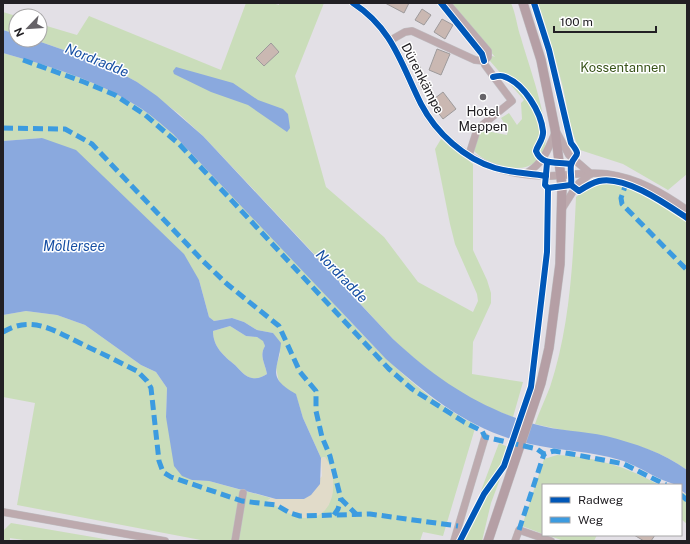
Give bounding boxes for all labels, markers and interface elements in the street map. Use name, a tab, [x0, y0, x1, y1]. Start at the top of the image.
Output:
north arrow	[8, 8, 48, 48]
scale bar	[554, 8, 656, 34]
text: 100 m	[560, 15, 593, 29]
text: N	[12, 26, 26, 39]
water label: Nordradde	[63, 40, 132, 80]
street label: Dürenkämpe	[398, 40, 447, 116]
park label: Kossentannen	[580, 60, 666, 75]
marker: Hotel Meppen	[478, 92, 488, 102]
place label: Hotel Meppen	[458, 104, 508, 134]
water label: Möllersee	[43, 238, 105, 254]
water label: Nordradde	[313, 246, 371, 306]
legend	[542, 484, 682, 536]
text: Radweg	[578, 493, 623, 507]
text: Weg	[578, 513, 603, 527]

